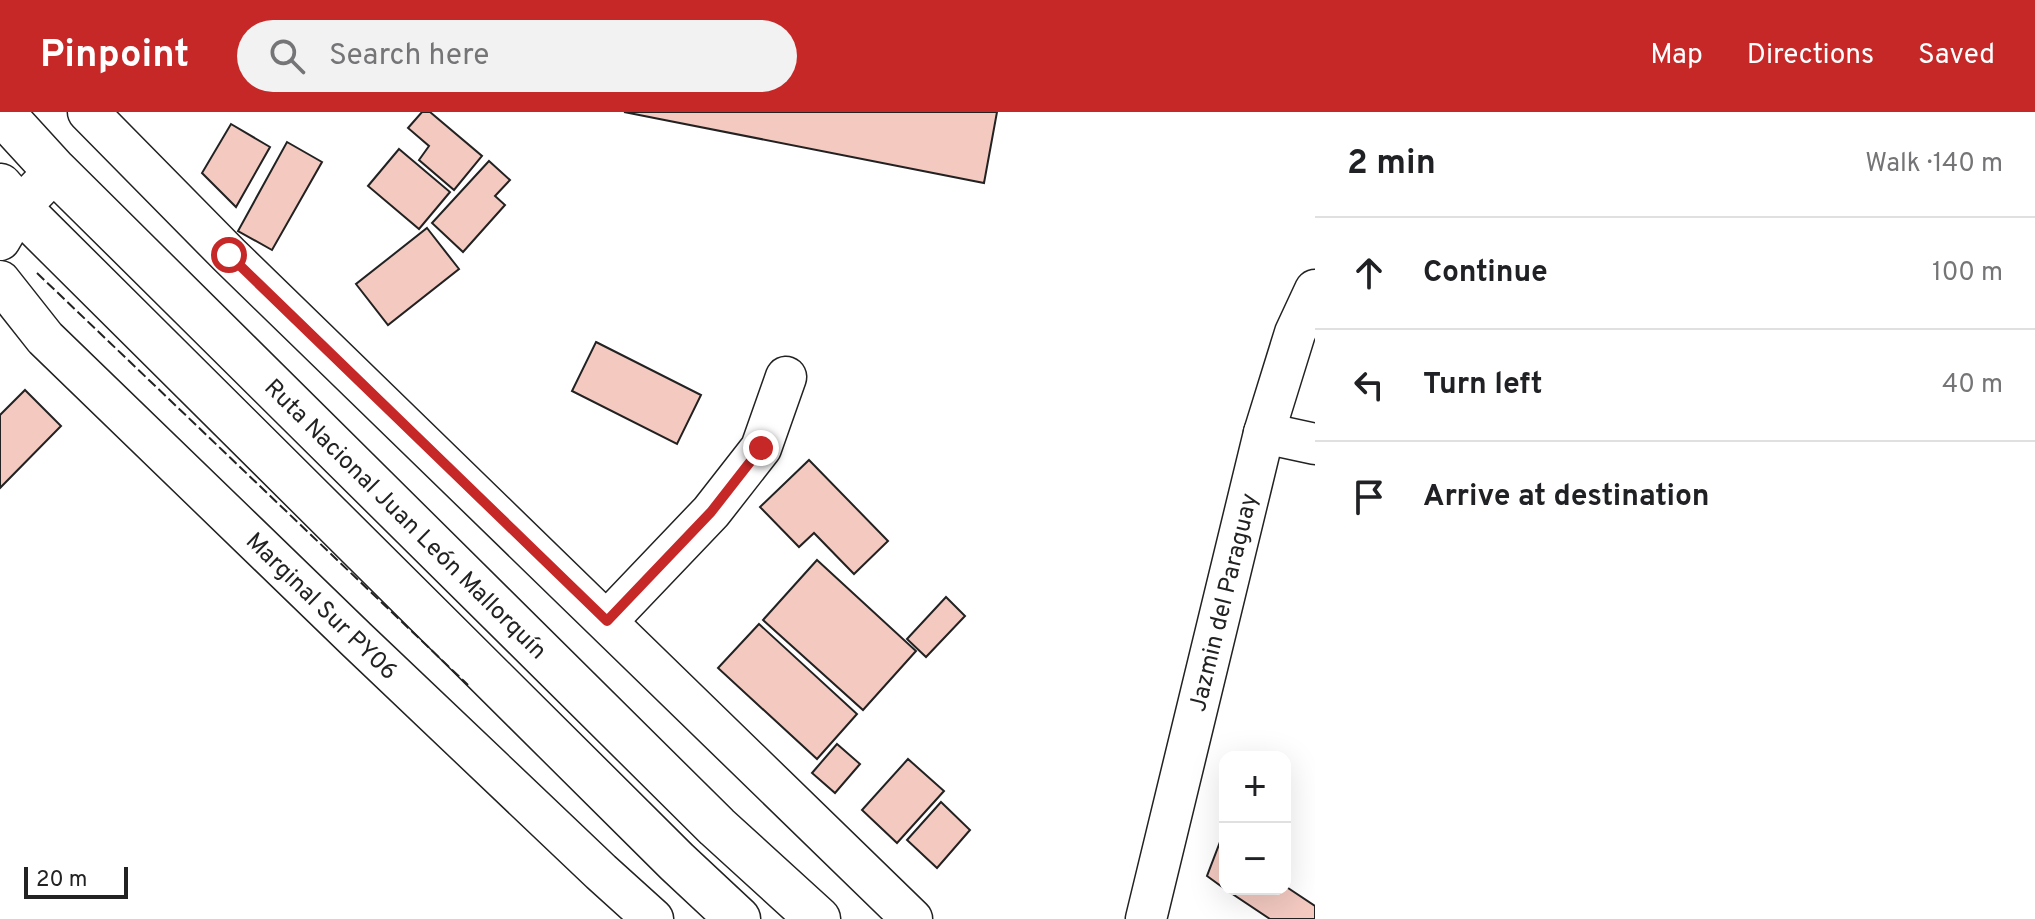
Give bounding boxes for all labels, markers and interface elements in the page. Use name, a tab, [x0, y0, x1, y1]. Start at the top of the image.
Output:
search box	[237, 20, 797, 92]
text: Pinpoint	[40, 32, 189, 81]
icon: search	[265, 34, 309, 78]
text: Search here	[329, 38, 489, 75]
text: Map	[1650, 38, 1703, 74]
text: Directions	[1747, 38, 1874, 74]
text: Saved	[1918, 38, 1995, 74]
text: 2 min	[1347, 143, 1436, 186]
text: Walk · 140 m	[1865, 148, 2003, 181]
route start	[211, 237, 247, 273]
icon: ahead	[1347, 251, 1391, 295]
text: Continue	[1423, 255, 1548, 292]
text: 100 m	[1932, 257, 2003, 290]
icon: left	[1347, 363, 1391, 407]
text: Turn left	[1423, 367, 1543, 404]
text: 40 m	[1942, 369, 2003, 402]
street label: Ruta Nacional Juan León Mallorquín	[257, 374, 552, 667]
route end	[743, 430, 779, 466]
icon: arrive	[1347, 475, 1391, 519]
text: Arrive at destination	[1423, 479, 1709, 516]
street label: Jazmin del Paraguay	[1184, 490, 1266, 715]
street label: Marginal Sur PY06	[238, 527, 403, 687]
map controls	[1219, 751, 1291, 895]
button: +	[1219, 751, 1291, 823]
button: −	[1219, 823, 1291, 895]
scale bar	[24, 863, 128, 899]
text: 20 m	[36, 867, 87, 894]

